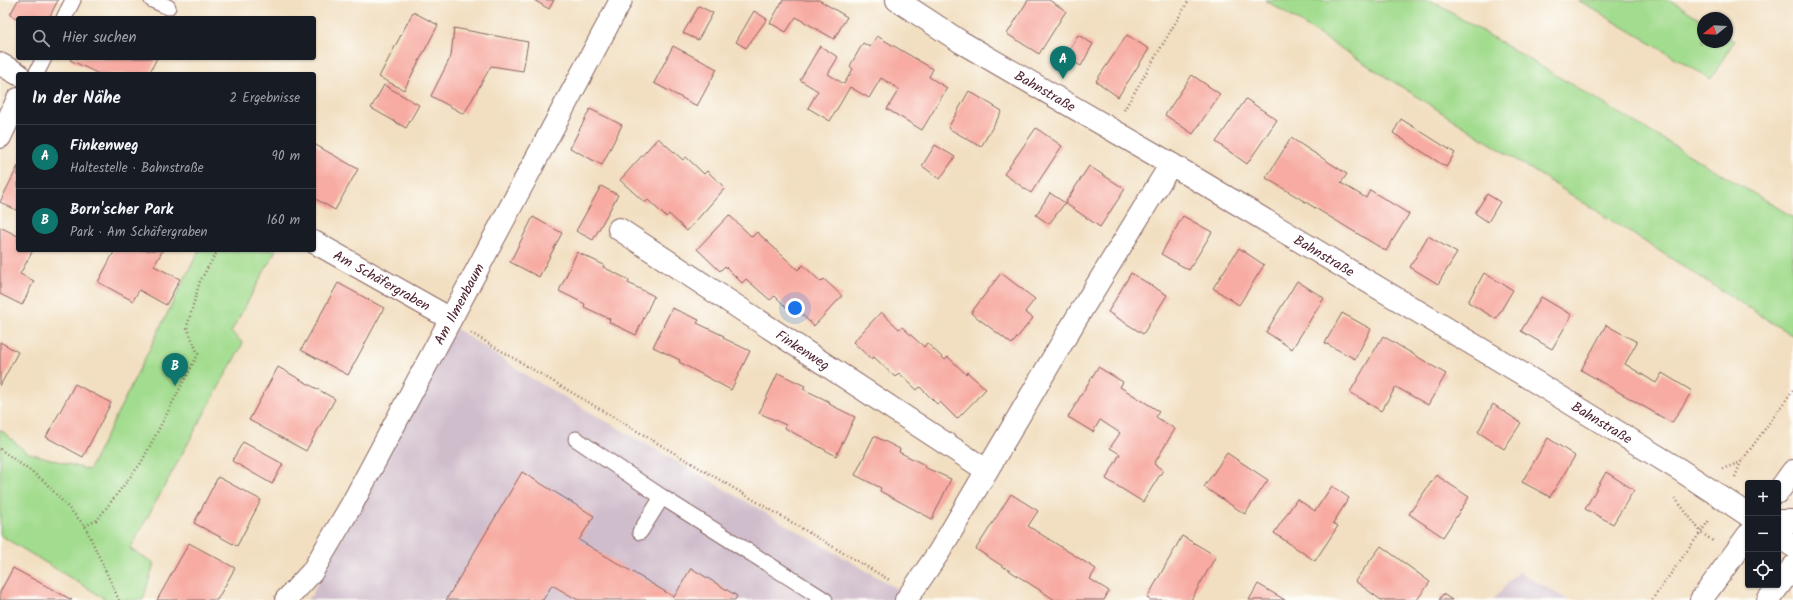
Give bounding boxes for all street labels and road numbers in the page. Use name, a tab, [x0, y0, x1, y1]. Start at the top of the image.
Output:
street label: Bahnstraße	[1010, 65, 1080, 119]
street label: Bahnstraße	[1289, 230, 1359, 284]
street label: Am Schäfergraben	[329, 245, 434, 317]
street label: Am Ilmenbaum	[429, 259, 491, 349]
street label: Finkenweg	[771, 325, 834, 377]
street label: Bahnstraße	[1567, 396, 1637, 451]

